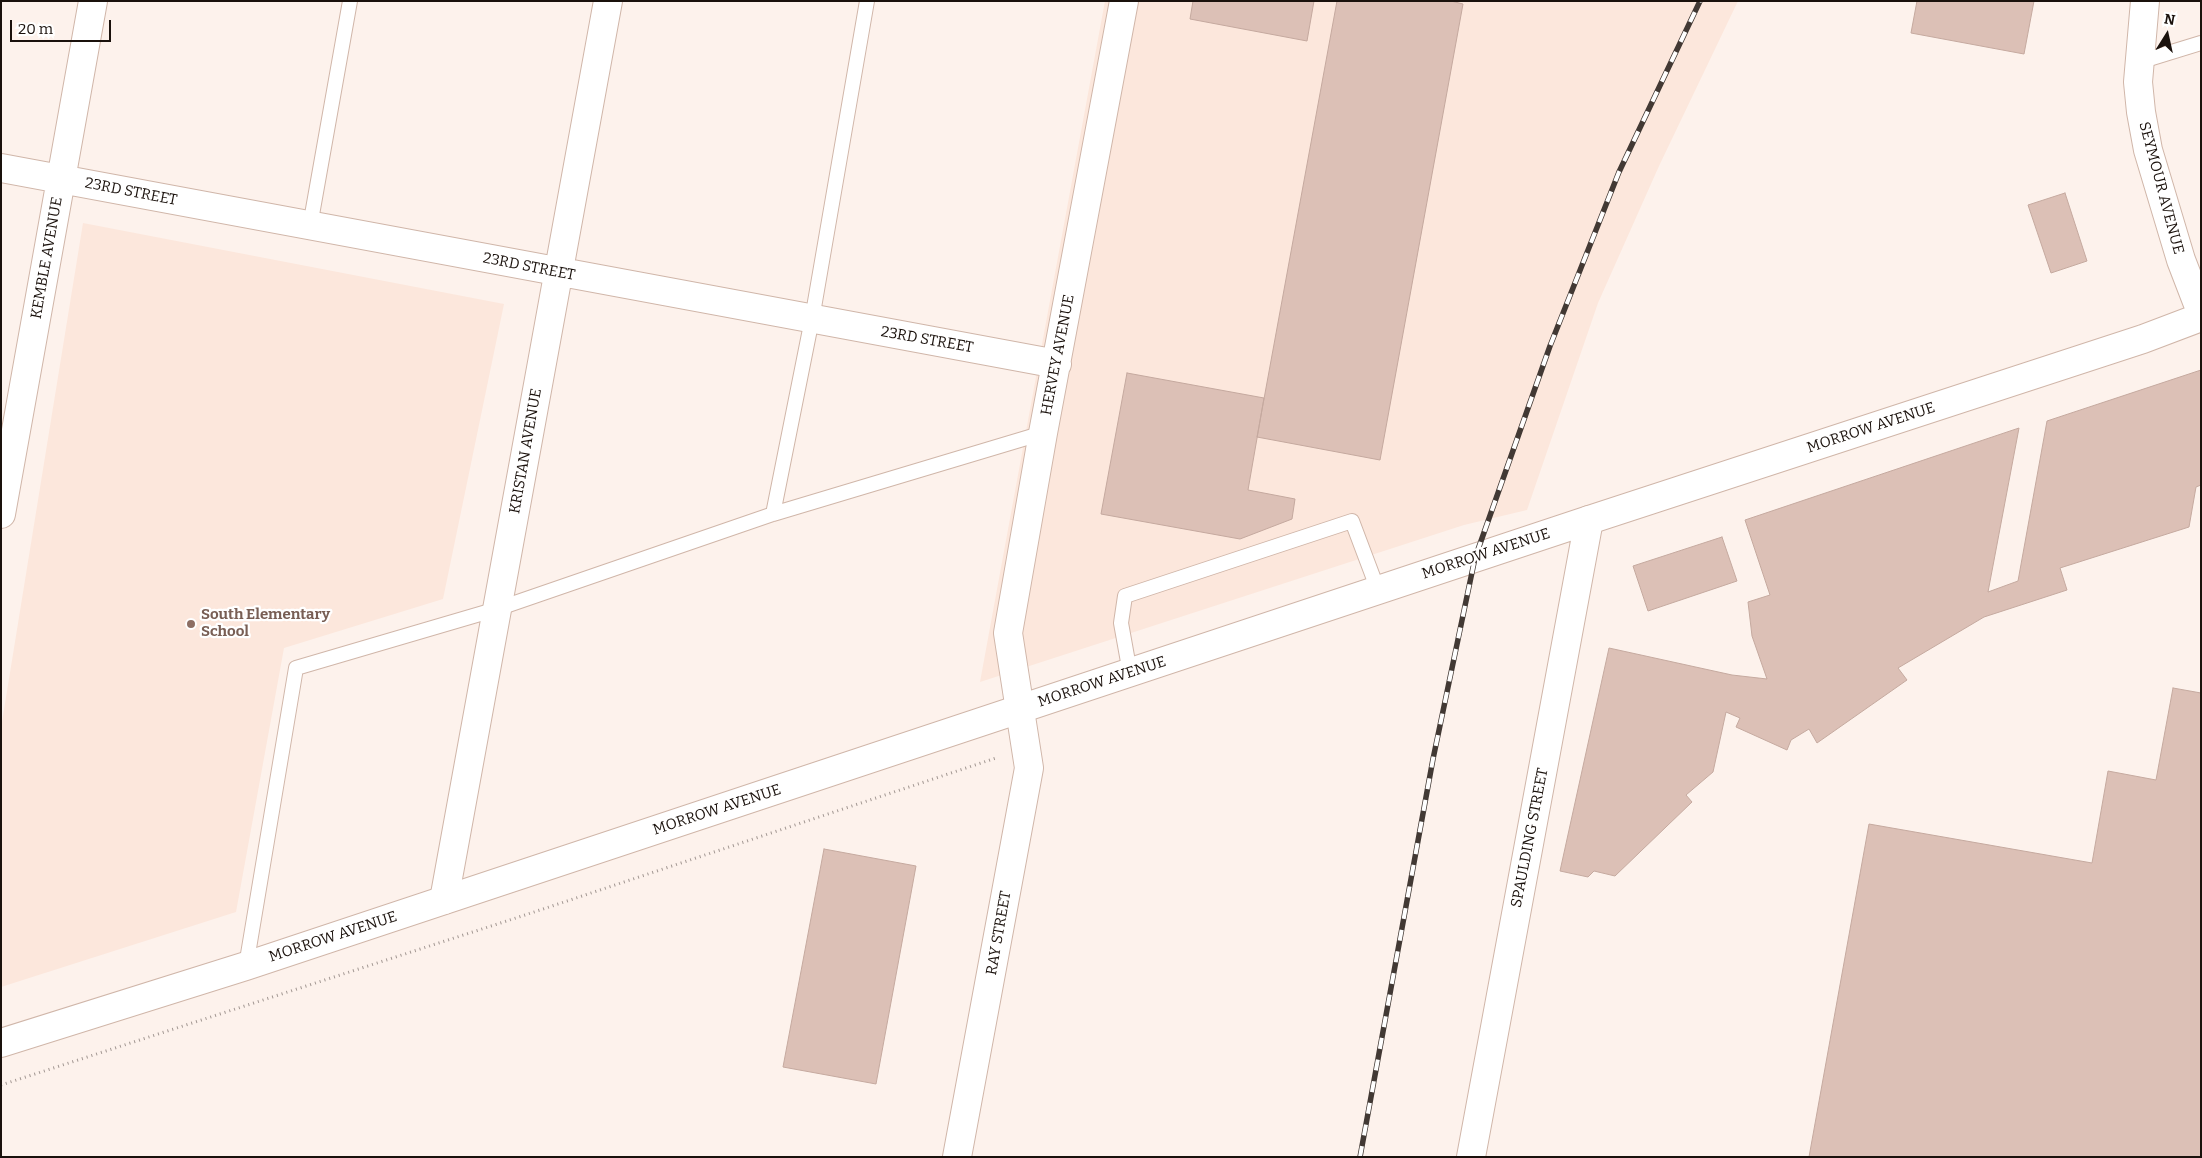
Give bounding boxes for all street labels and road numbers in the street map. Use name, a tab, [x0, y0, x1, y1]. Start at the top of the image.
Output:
street label: SEYMOUR AVENUE	[2135, 120, 2187, 256]
street label: 23RD STREET	[83, 174, 179, 210]
street label: KEMBLE AVENUE	[27, 196, 67, 320]
street label: 23RD STREET	[481, 249, 577, 285]
street label: HERVEY AVENUE	[1037, 293, 1079, 417]
street label: 23RD STREET	[879, 323, 975, 357]
street label: KRISTAN AVENUE	[506, 387, 546, 515]
street label: MORROW AVENUE	[1805, 399, 1937, 457]
street label: MORROW AVENUE	[1420, 525, 1552, 583]
street label: MORROW AVENUE	[1036, 653, 1168, 711]
street label: SPAULDING STREET	[1508, 767, 1552, 909]
street label: MORROW AVENUE	[651, 781, 783, 839]
street label: RAY STREET	[983, 889, 1015, 977]
street label: MORROW AVENUE	[267, 908, 399, 966]

